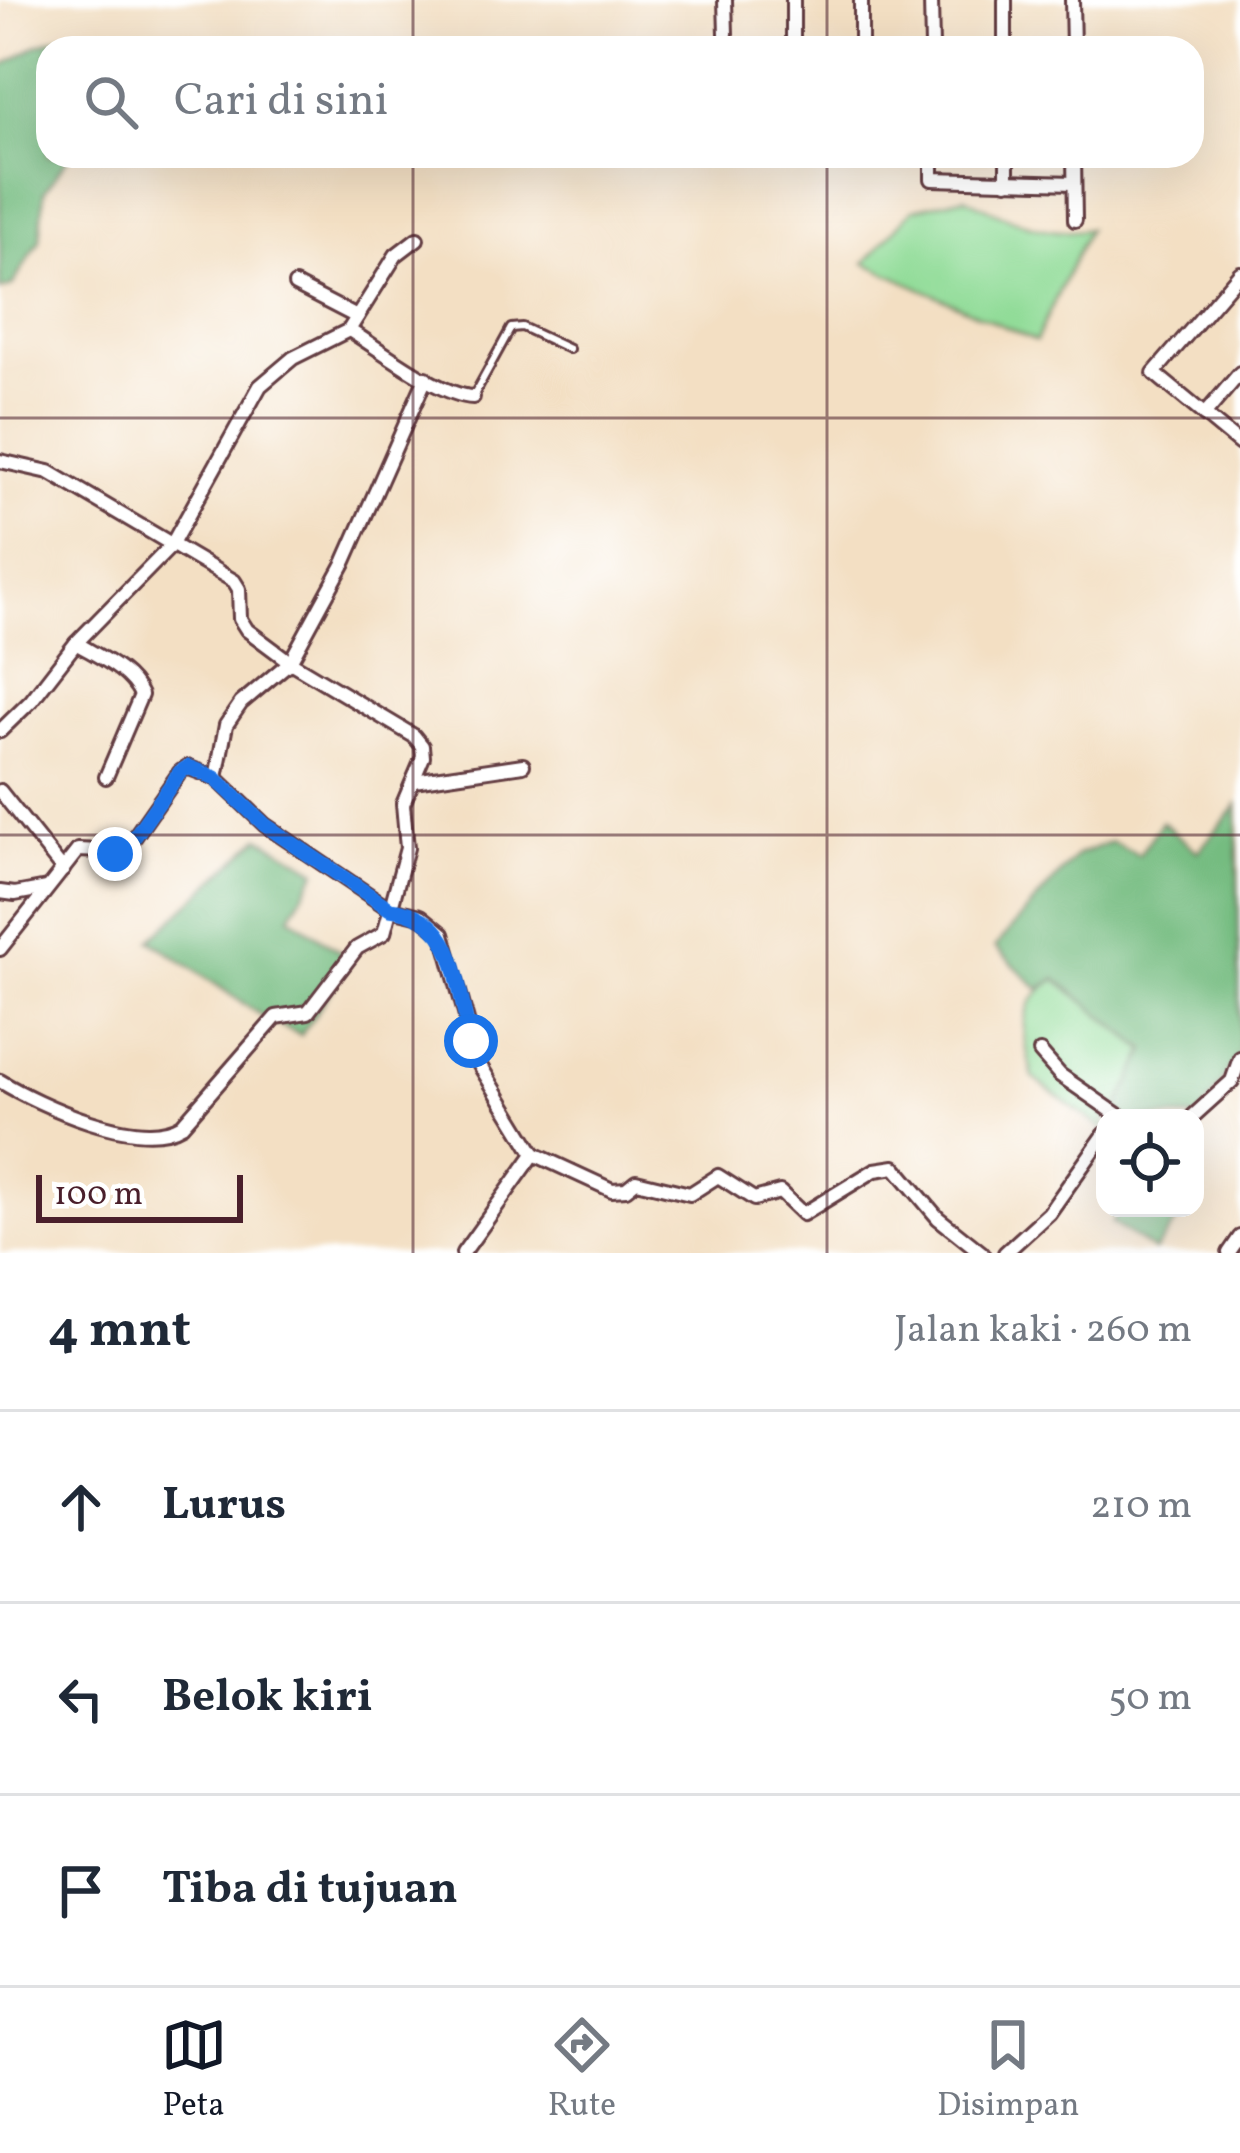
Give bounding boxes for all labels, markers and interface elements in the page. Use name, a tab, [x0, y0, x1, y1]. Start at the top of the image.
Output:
search box	[36, 36, 1204, 168]
icon: search	[78, 69, 144, 135]
text: Cari di sini	[174, 71, 388, 134]
route end	[88, 827, 142, 881]
route start	[444, 1014, 498, 1068]
map controls	[1096, 1109, 1204, 1217]
button: locate	[1096, 1109, 1204, 1217]
scale bar	[36, 1169, 243, 1222]
text: 100 m	[54, 1173, 143, 1219]
text: 4 mnt	[48, 1296, 191, 1367]
text: Jalan kaki · 260 m	[894, 1304, 1192, 1358]
icon: ahead	[48, 1474, 114, 1540]
text: Lurus	[162, 1475, 286, 1538]
text: 210 m	[1090, 1480, 1192, 1534]
icon: left	[48, 1666, 114, 1732]
text: Belok kiri	[162, 1667, 373, 1730]
text: 50 m	[1108, 1672, 1192, 1726]
icon: arrive	[48, 1858, 114, 1924]
text: Tiba di tujuan	[162, 1859, 458, 1922]
tab: Peta	[161, 2012, 227, 2130]
tab: Rute	[548, 2012, 616, 2130]
tab: Disimpan	[937, 2012, 1079, 2130]

